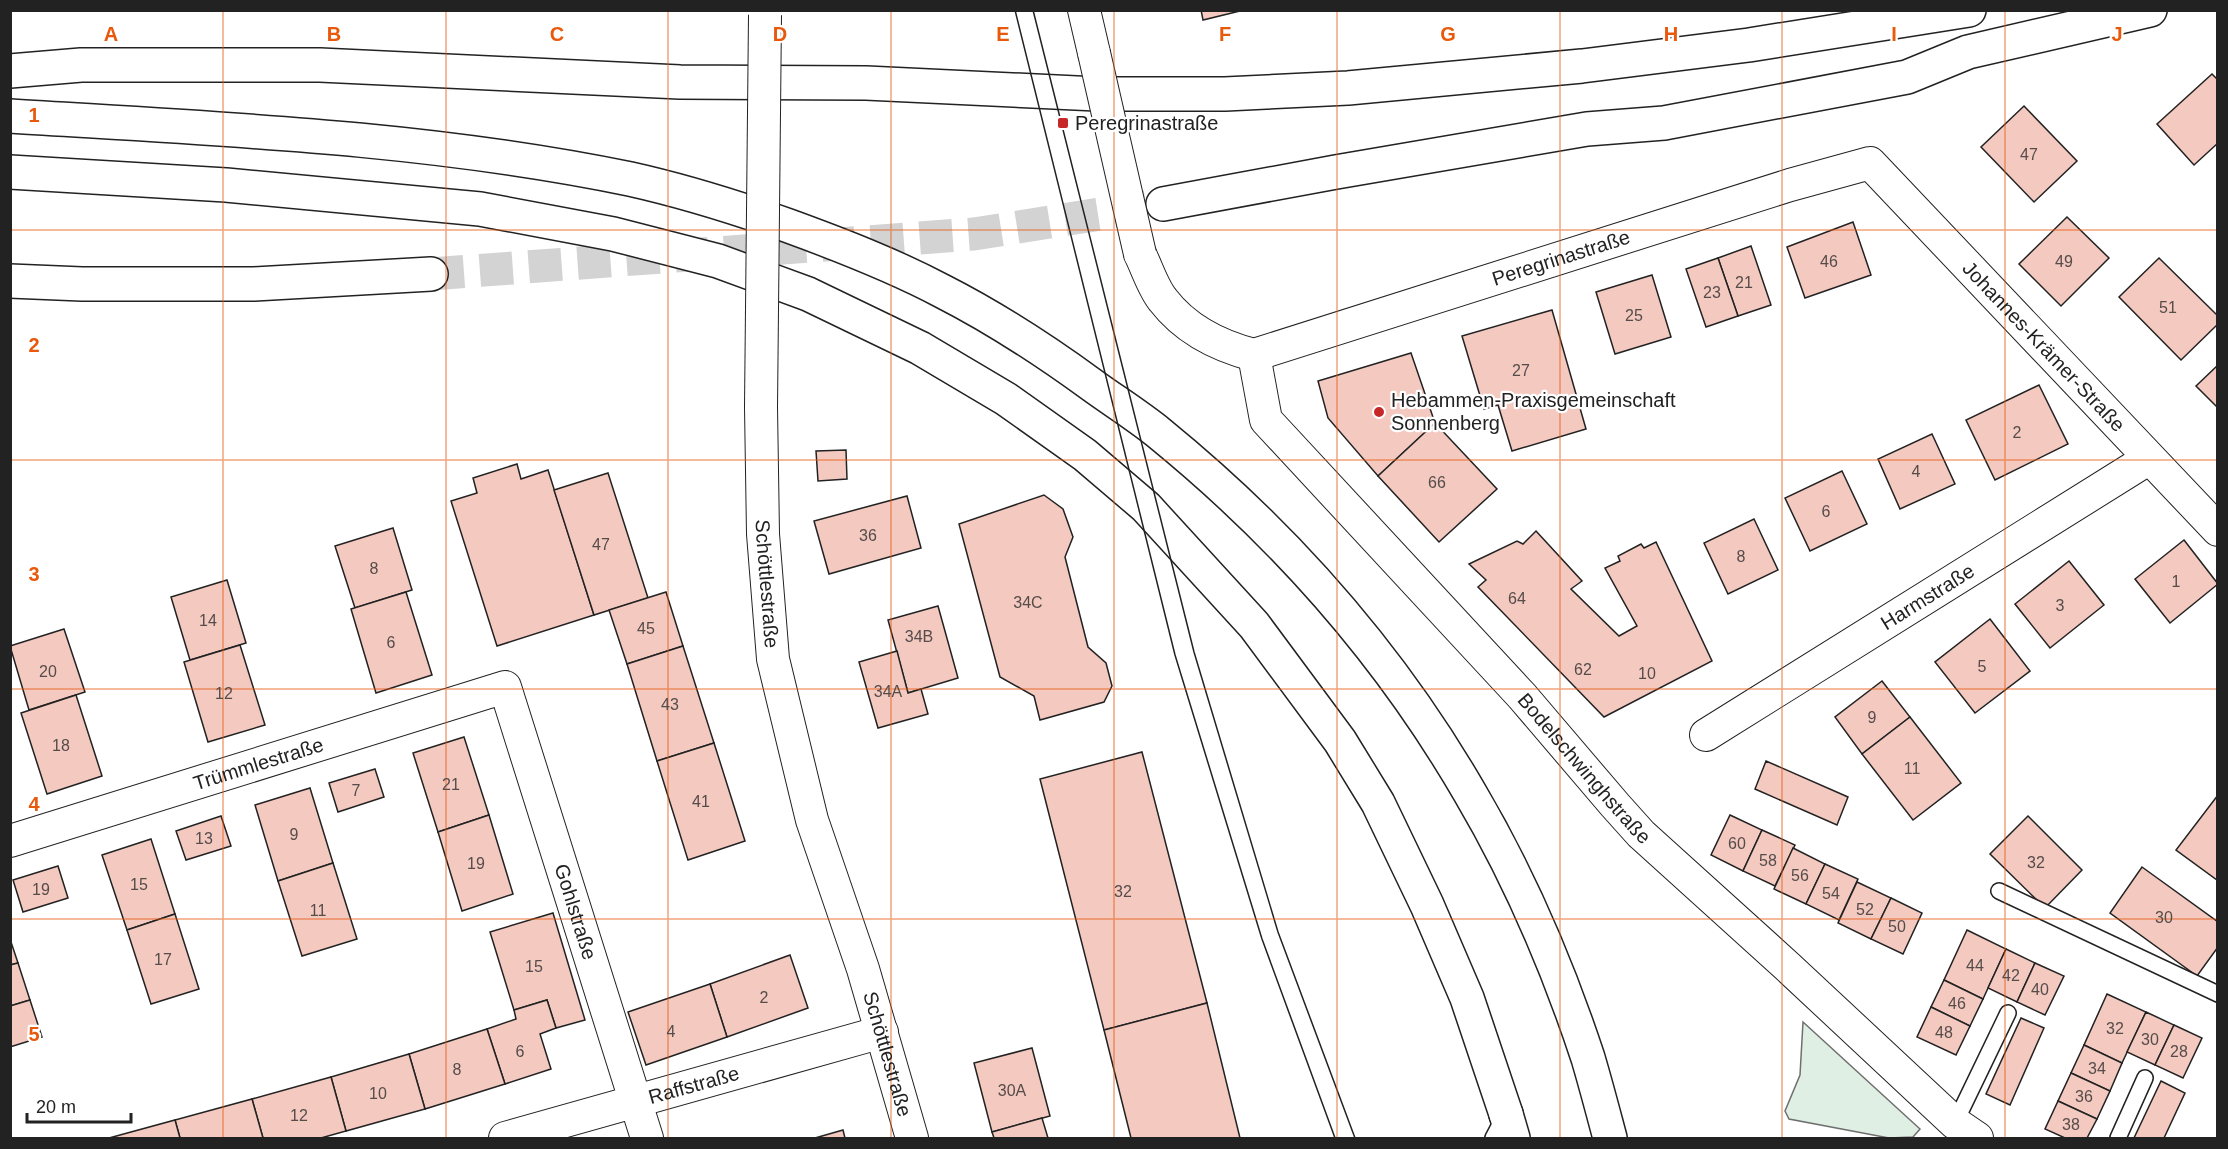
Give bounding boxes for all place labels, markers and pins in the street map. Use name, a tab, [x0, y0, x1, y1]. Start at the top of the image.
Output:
place label: Peregrinastraße	[1075, 112, 1218, 134]
marker: Peregrinastraße	[1056, 116, 1070, 130]
place label: Hebammen-Praxisgemeinschaft Sonnenberg	[1391, 389, 1676, 434]
marker: Hebammen-Praxisgemeinschaft Sonnenberg	[1372, 405, 1386, 419]

